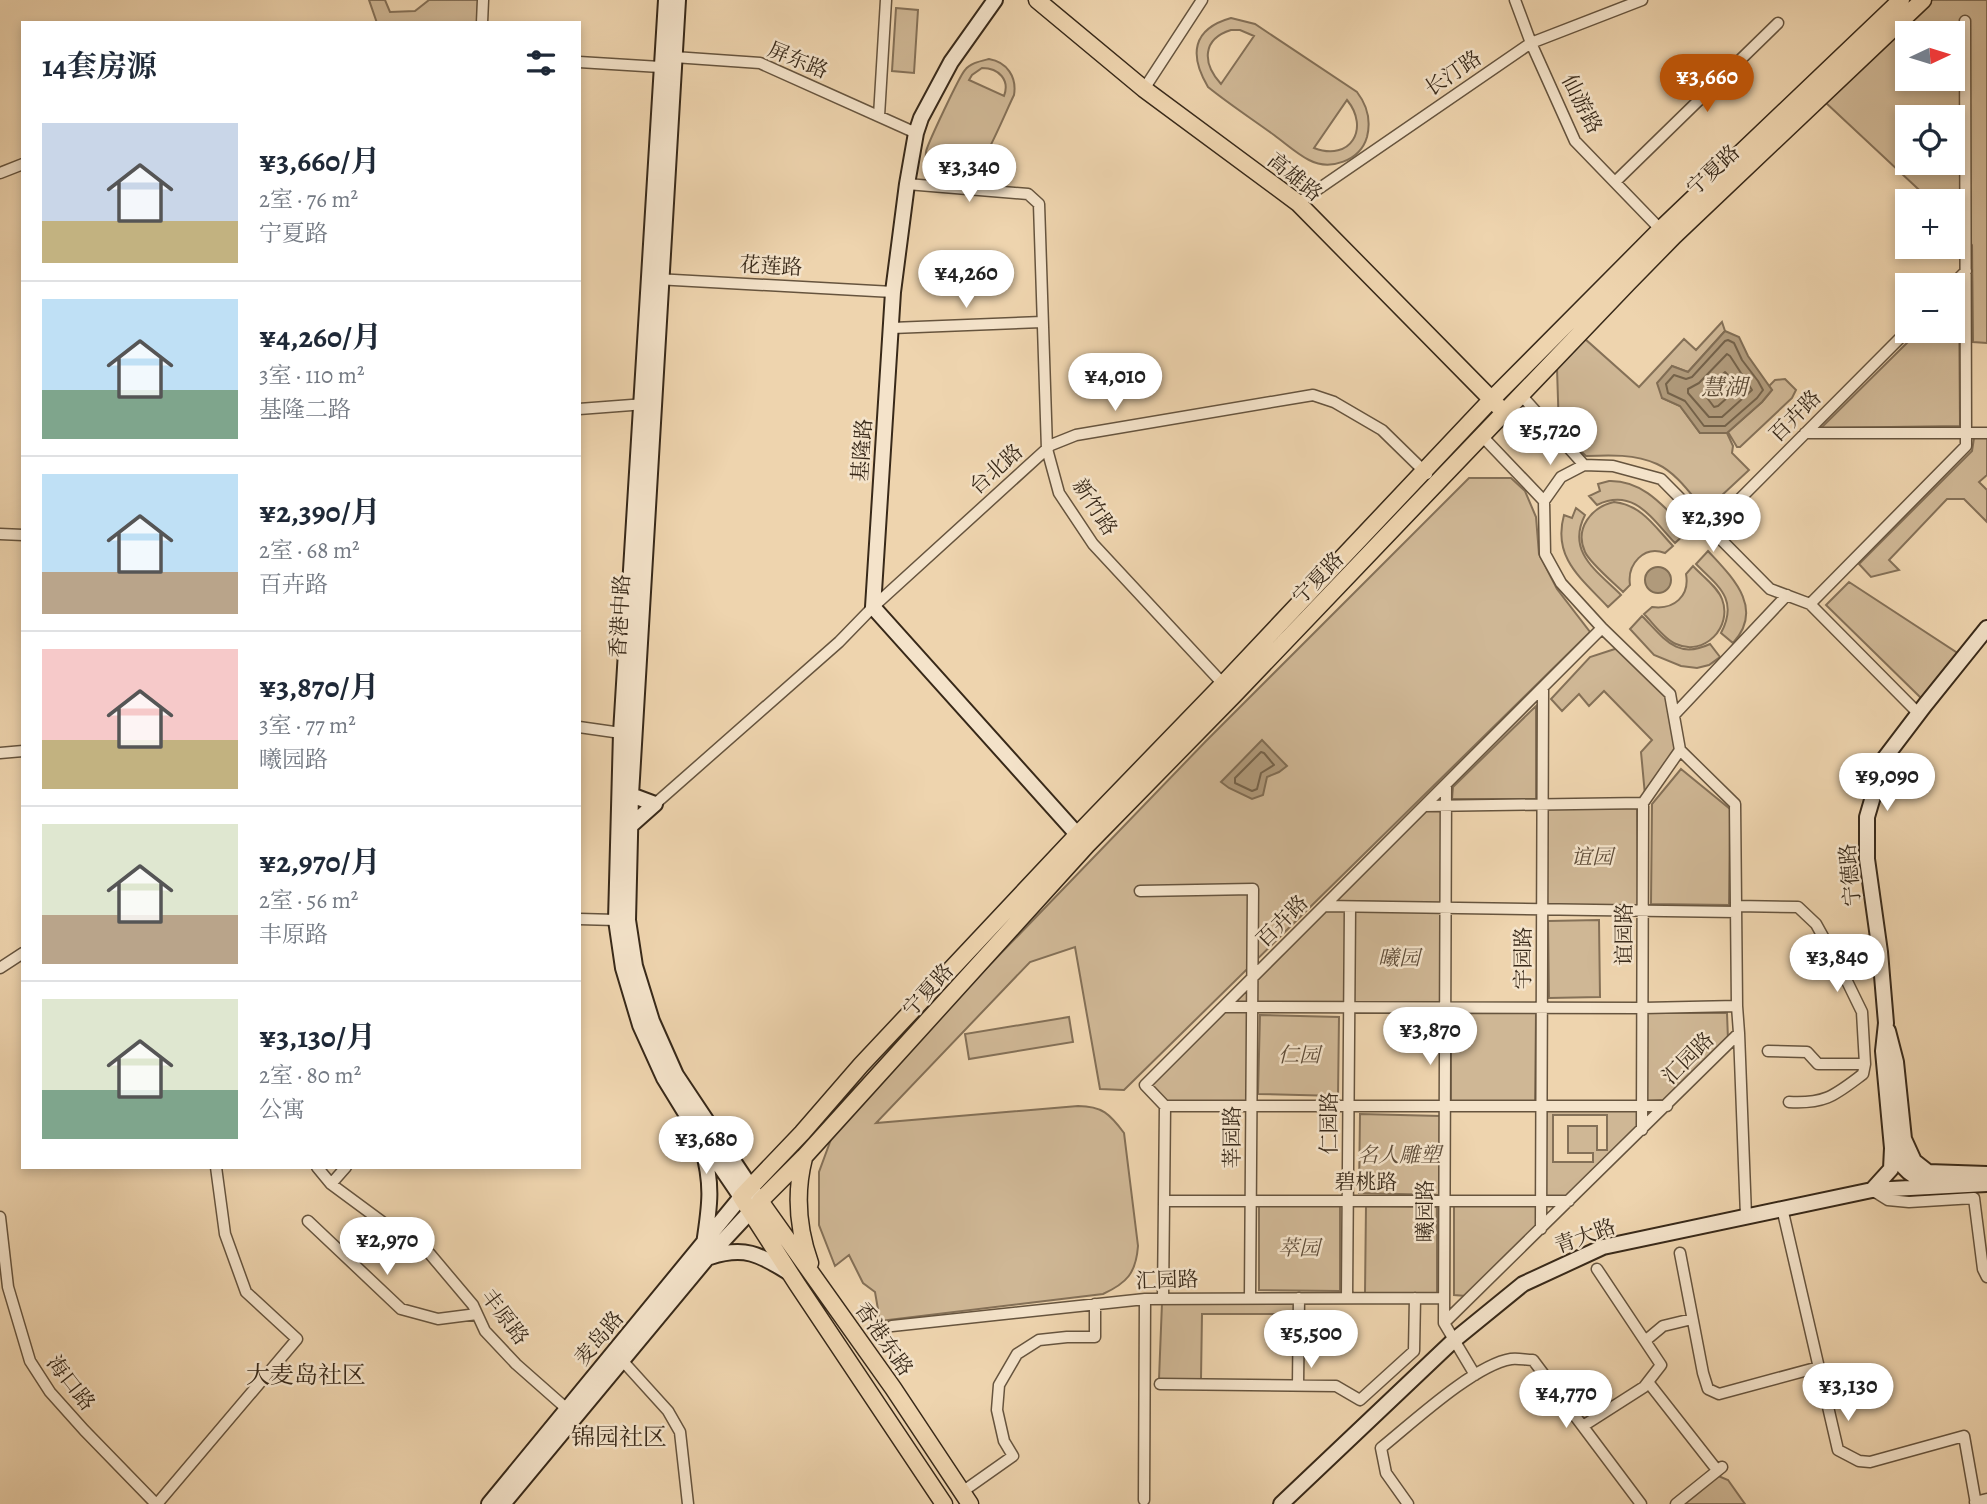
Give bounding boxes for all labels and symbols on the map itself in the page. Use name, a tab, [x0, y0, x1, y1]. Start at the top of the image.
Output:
north arrow	[1895, 21, 1965, 91]
street label: 屏东路	[764, 35, 832, 85]
street label: 长汀路	[1419, 44, 1487, 102]
pin: ¥3,660	[1650, 54, 1764, 114]
street label: 仙游路	[1555, 70, 1609, 138]
street label: 宁夏路	[1680, 138, 1746, 202]
pin: ¥3,340	[912, 144, 1026, 204]
street label: 高雄路	[1262, 146, 1328, 208]
street label: 花莲路	[739, 250, 803, 282]
pin: ¥4,260	[909, 250, 1023, 310]
pin: ¥4,010	[1058, 354, 1172, 413]
water label: 慧湖	[1701, 372, 1751, 403]
street label: 百卉路	[1763, 384, 1827, 448]
pin: ¥5,720	[1493, 407, 1607, 467]
street label: 基隆路	[846, 418, 878, 482]
street label: 台北路	[963, 438, 1029, 500]
street label: 新竹路	[1066, 473, 1124, 541]
pin: ¥2,390	[1656, 494, 1770, 554]
street label: 宁夏路	[1286, 546, 1350, 610]
street label: 香港中路	[604, 573, 636, 659]
pin: ¥9,090	[1830, 754, 1944, 813]
street label: 宁德路	[1833, 842, 1867, 908]
park label: 谊园	[1571, 843, 1616, 871]
street label: 百卉路	[1250, 889, 1314, 953]
street label: 谊园路	[1610, 903, 1638, 966]
street label: 宇园路	[1509, 927, 1537, 990]
pin: ¥3,840	[1780, 934, 1894, 994]
park label: 曦园	[1378, 944, 1423, 972]
street label: 宁夏路	[897, 957, 959, 1023]
pin: ¥3,870	[1373, 1007, 1487, 1067]
street label: 汇园路	[1656, 1026, 1720, 1090]
park label: 仁园	[1278, 1041, 1323, 1069]
street label: 仁园路	[1315, 1092, 1343, 1155]
street label: 莘园路	[1218, 1106, 1246, 1169]
pin: ¥3,680	[649, 1116, 763, 1176]
park label: 名人雕塑	[1357, 1141, 1444, 1169]
street label: 碧桃路	[1335, 1168, 1398, 1196]
street label: 曦园路	[1411, 1180, 1439, 1243]
street label: 青大路	[1551, 1212, 1619, 1260]
pin: ¥2,970	[330, 1218, 444, 1277]
park label: 萃园	[1278, 1234, 1323, 1262]
street label: 汇园路	[1135, 1265, 1199, 1295]
street label: 丰原路	[475, 1283, 535, 1351]
street label: 香港东路	[848, 1297, 920, 1381]
street label: 麦岛路	[568, 1305, 630, 1371]
pin: ¥5,500	[1254, 1310, 1368, 1370]
street label: 海口路	[41, 1350, 101, 1416]
district label: 大麦岛社区	[246, 1359, 366, 1391]
pin: ¥3,130	[1791, 1364, 1905, 1423]
pin: ¥4,770	[1509, 1370, 1623, 1430]
district label: 锦园社区	[571, 1421, 667, 1453]

